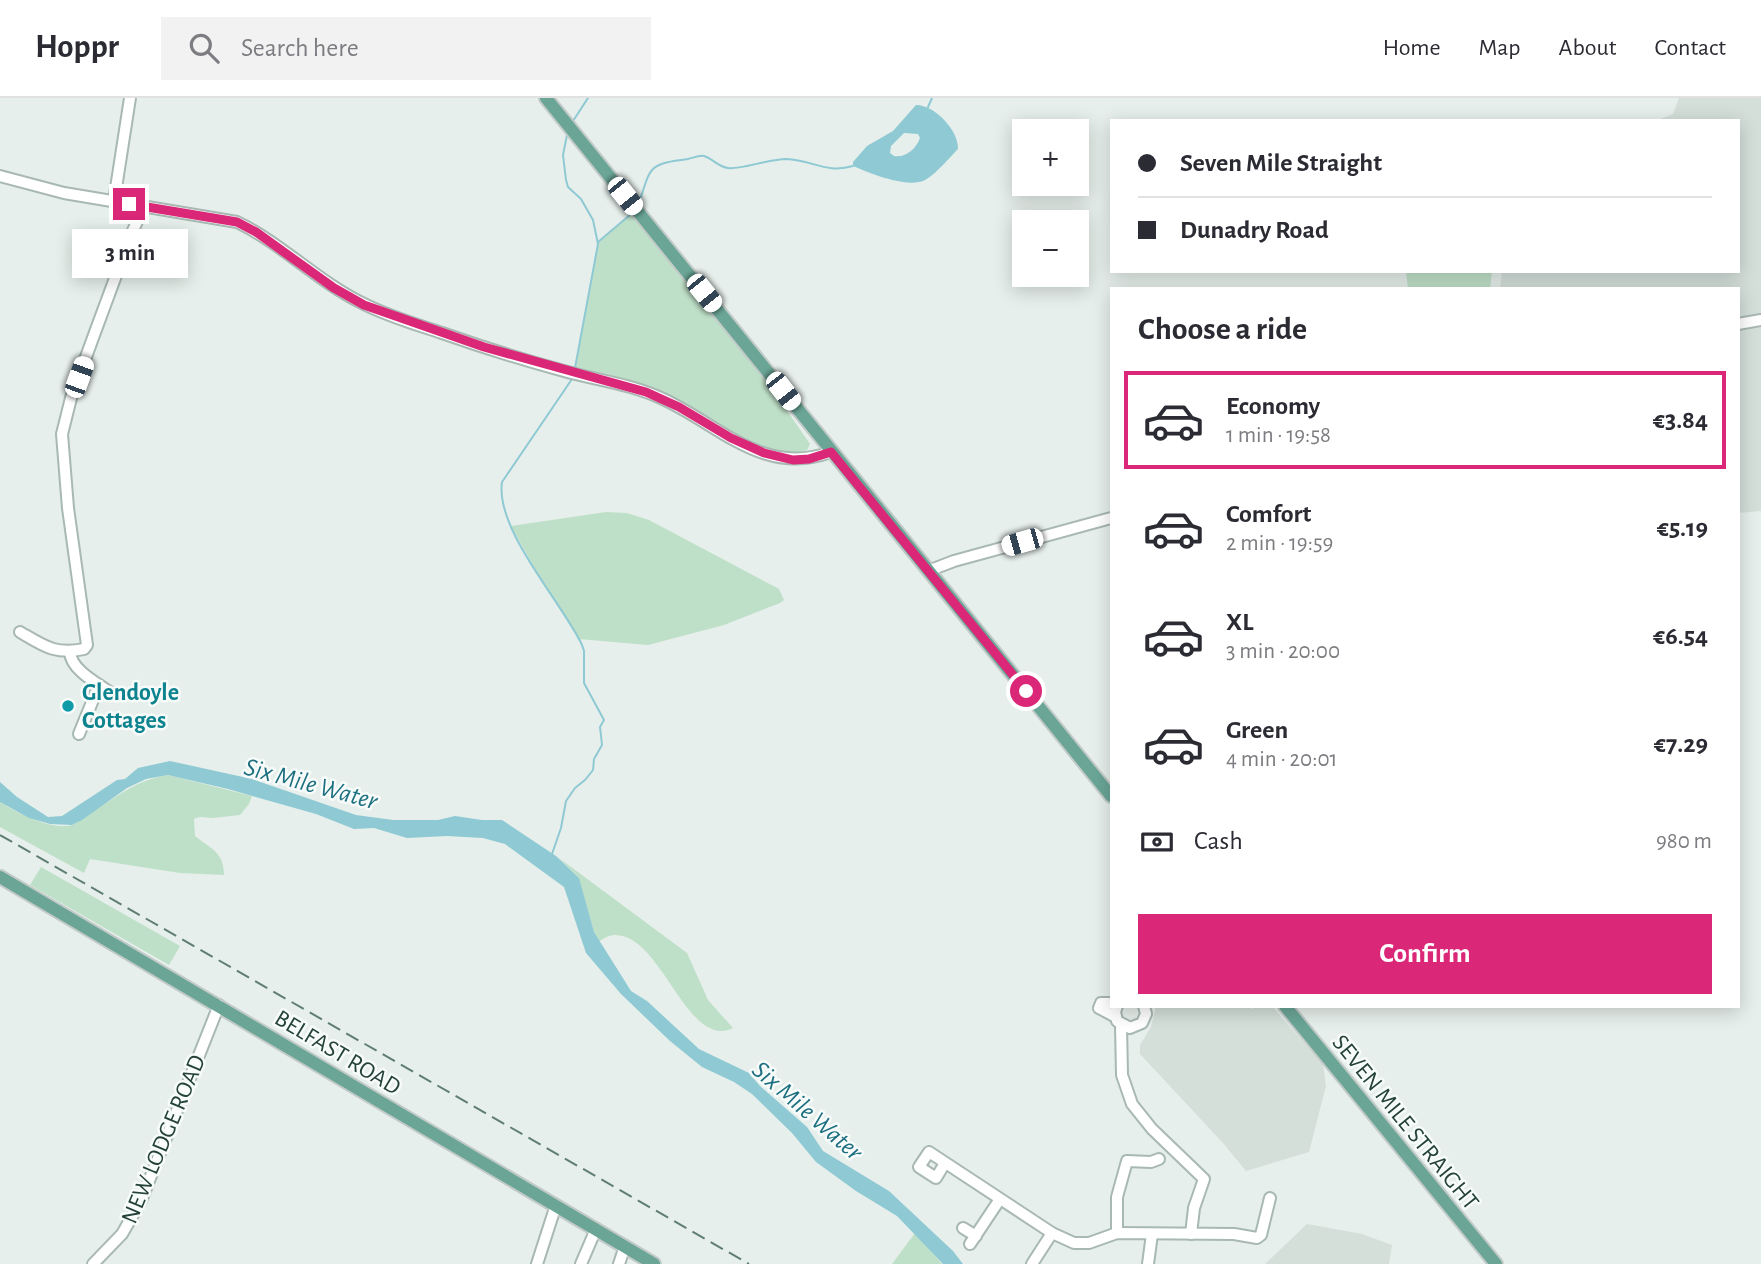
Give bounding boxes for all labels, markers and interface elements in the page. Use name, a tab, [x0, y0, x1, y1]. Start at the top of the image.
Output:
search box	[161, 17, 651, 80]
icon: search	[185, 29, 223, 67]
text: Hoppr	[35, 31, 119, 64]
text: Search here	[241, 35, 359, 61]
text: Home	[1383, 36, 1441, 60]
text: Map	[1479, 36, 1521, 60]
text: About	[1559, 36, 1616, 60]
text: Contact	[1654, 36, 1726, 60]
map controls	[1012, 119, 1089, 287]
button: +	[1012, 119, 1089, 196]
text: Seven Mile Straight	[1180, 150, 1382, 176]
car	[604, 173, 647, 219]
route end	[113, 188, 145, 220]
button: −	[1012, 210, 1089, 287]
text: Dunadry Road	[1180, 217, 1329, 243]
callout: 3 min	[71, 228, 187, 278]
text: 3 min	[105, 242, 155, 265]
car	[683, 270, 726, 316]
text: Choose a ride	[1138, 313, 1307, 345]
car	[62, 354, 97, 400]
car	[762, 368, 805, 414]
icon: car	[1142, 389, 1205, 452]
text: Economy	[1226, 393, 1320, 419]
text: €3.84	[1653, 407, 1708, 433]
text: 1 min · 19:58	[1226, 424, 1331, 447]
icon: car	[1142, 497, 1205, 560]
text: Comfort	[1226, 501, 1311, 527]
text: €5.19	[1657, 515, 1708, 541]
car	[999, 526, 1046, 558]
text: 2 min · 19:59	[1226, 532, 1333, 555]
icon: car	[1142, 605, 1205, 668]
text: XL	[1226, 609, 1253, 635]
text: €6.54	[1653, 623, 1708, 649]
text: 3 min · 20:00	[1226, 640, 1340, 663]
route start	[1010, 675, 1042, 707]
place label: Glendoyle Cottages	[82, 681, 179, 733]
marker: Glendoyle Cottages	[60, 698, 76, 714]
icon: car	[1142, 713, 1205, 776]
text: Green	[1226, 717, 1288, 743]
text: €7.29	[1654, 731, 1708, 757]
text: 4 min · 20:01	[1226, 748, 1337, 771]
water label: Six Mile Water	[241, 754, 382, 815]
icon: cash	[1138, 823, 1176, 861]
text: Cash	[1194, 828, 1243, 854]
text: 980 m	[1656, 830, 1712, 853]
button: Confirm	[1138, 914, 1712, 994]
street label: BELFAST ROAD	[270, 1006, 405, 1100]
street label: SEVEN MILE STRAIGHT	[1327, 1031, 1483, 1215]
street label: NEW LODGE ROAD	[118, 1052, 210, 1227]
water label: Six Mile Water	[747, 1056, 869, 1166]

